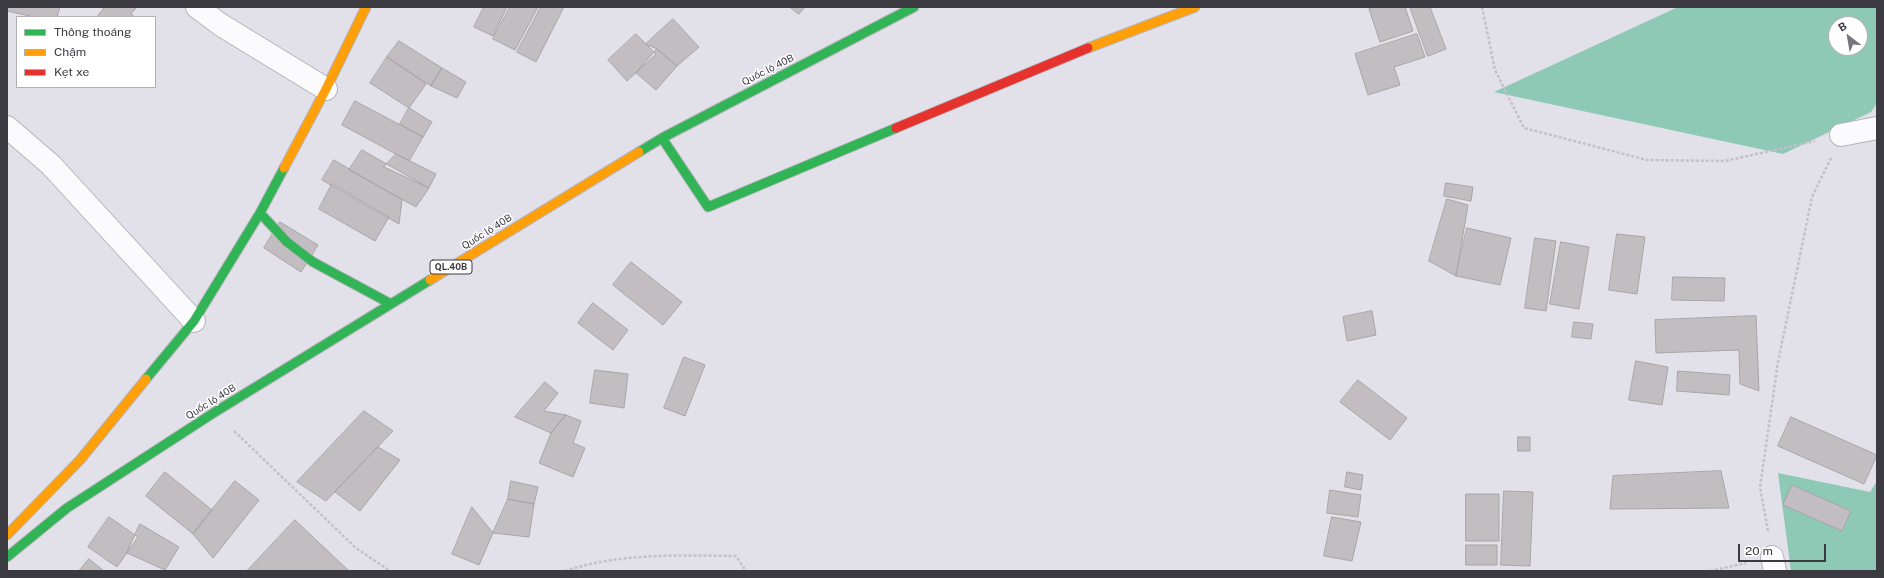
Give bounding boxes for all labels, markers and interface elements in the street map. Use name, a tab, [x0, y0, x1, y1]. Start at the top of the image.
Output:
legend	[16, 16, 156, 88]
north arrow	[1828, 16, 1868, 56]
text: B	[1836, 19, 1849, 34]
text: Thông thoáng	[54, 25, 131, 39]
text: Chậm	[54, 45, 86, 59]
street label: Quốc lộ 40B	[740, 52, 796, 88]
text: Kẹt xe	[54, 65, 89, 79]
street label: Quốc lộ 40B	[460, 212, 514, 252]
road number: QL.40B	[430, 260, 472, 274]
street label: Quốc lộ 40B	[184, 382, 238, 422]
scale bar	[1740, 536, 1828, 562]
text: 20 m	[1745, 544, 1773, 558]

